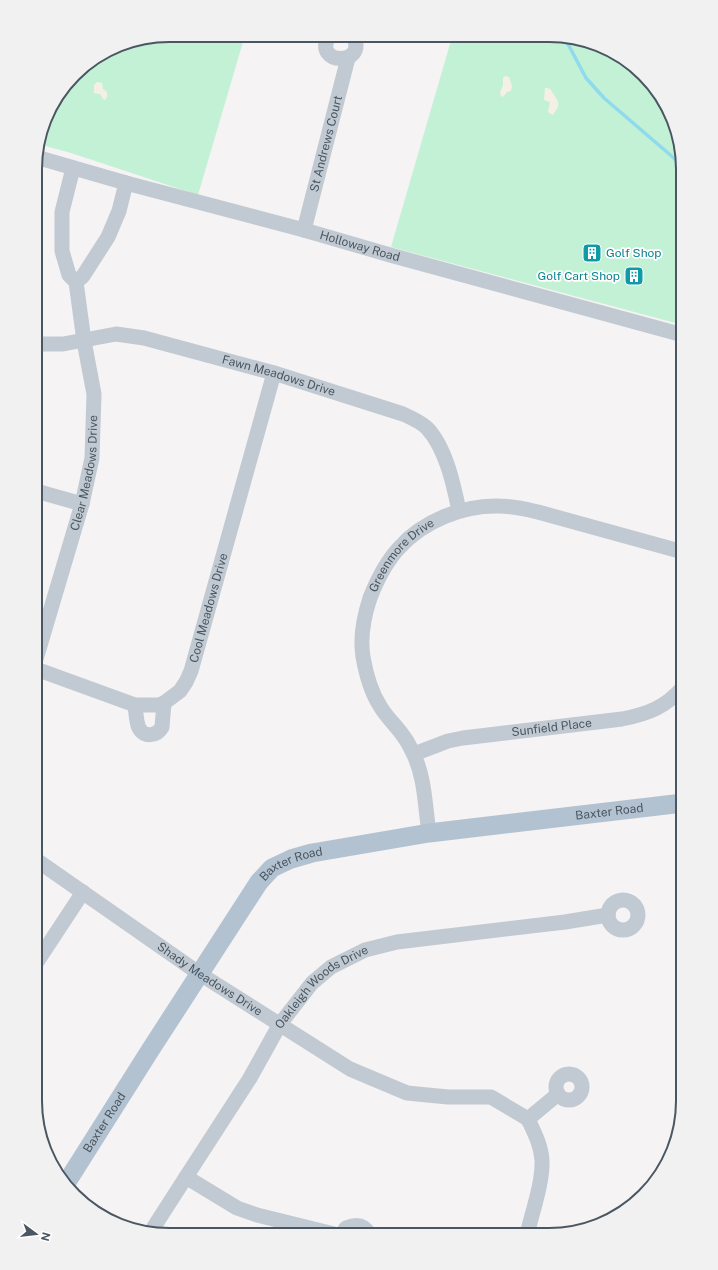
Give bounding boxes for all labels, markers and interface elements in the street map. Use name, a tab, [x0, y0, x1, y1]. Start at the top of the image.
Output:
street label: St Andrews Court	[307, 94, 345, 193]
street label: Holloway Road	[318, 228, 402, 264]
building icon: Golf Shop	[581, 242, 603, 264]
place label: Golf Shop	[606, 246, 662, 260]
building icon: Golf Cart Shop	[623, 265, 645, 287]
place label: Golf Cart Shop	[538, 269, 620, 283]
street label: Fawn Meadows Drive	[220, 352, 337, 399]
street label: Clear Meadows Drive	[68, 415, 100, 532]
street label: Greenmore Drive	[366, 516, 437, 594]
street label: Cool Meadows Drive	[187, 551, 231, 664]
street label: Sunfield Place	[511, 716, 593, 739]
street label: Baxter Road	[574, 801, 644, 823]
street label: Baxter Road	[257, 844, 323, 884]
street label: Shady Meadows Drive	[155, 939, 265, 1019]
street label: Oakleigh Woods Drive	[272, 942, 371, 1031]
street label: Baxter Road	[80, 1090, 129, 1155]
north arrow	[16, 1214, 56, 1254]
text: N	[39, 1231, 53, 1242]

